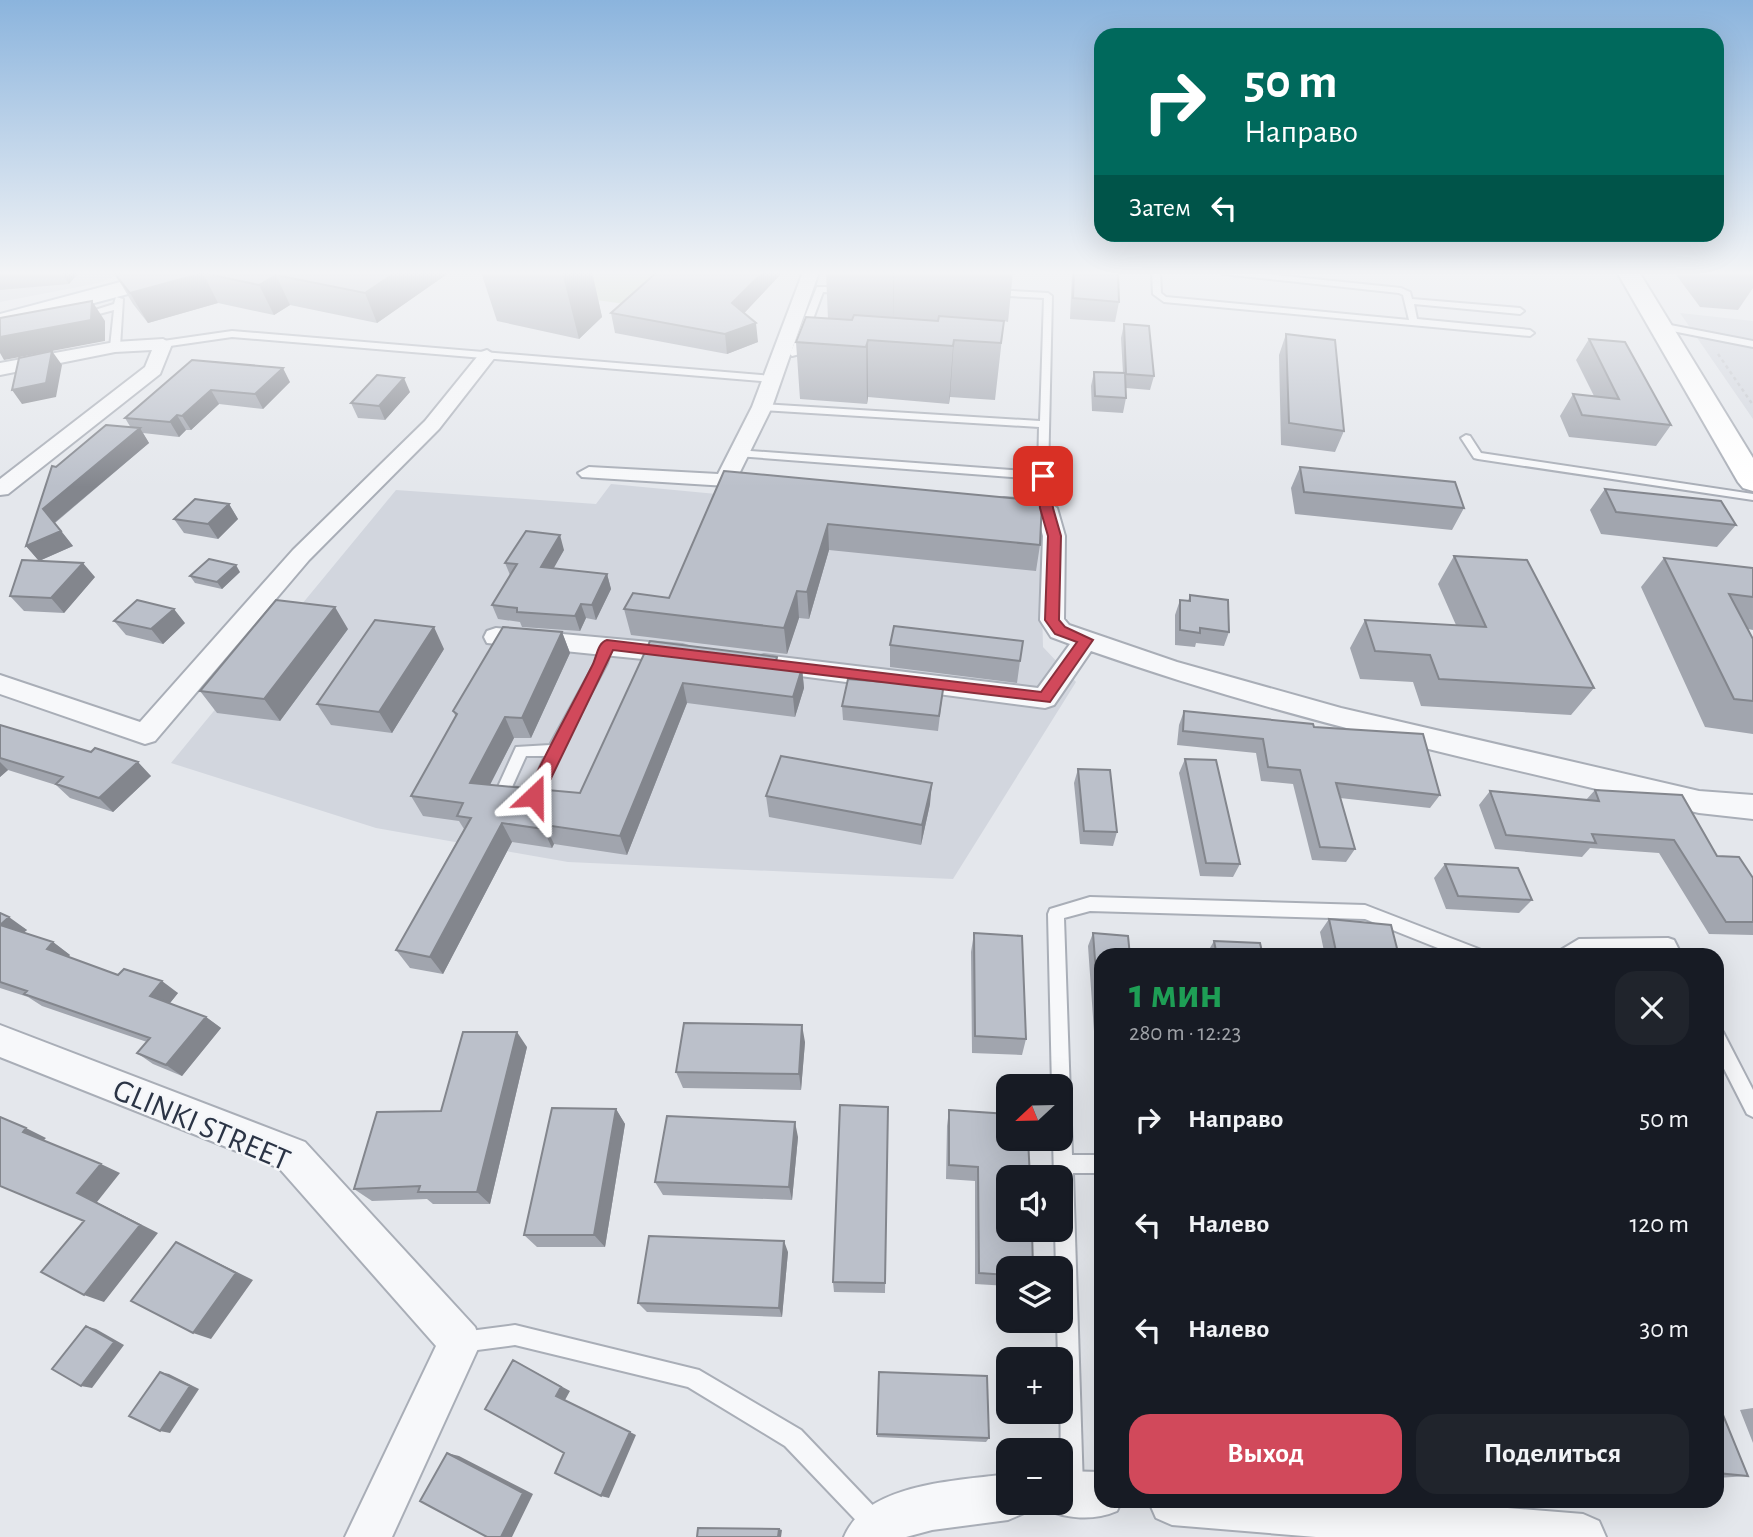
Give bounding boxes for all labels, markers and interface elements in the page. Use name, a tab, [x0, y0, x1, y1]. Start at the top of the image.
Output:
icon: right	[1129, 56, 1220, 147]
text: 50 m	[1244, 58, 1338, 107]
text: Направо	[1244, 116, 1358, 148]
icon: left	[1205, 189, 1243, 227]
text: Затем	[1129, 195, 1191, 221]
pin	[1013, 446, 1073, 506]
icon: arrive	[1024, 457, 1062, 495]
position arrow	[497, 759, 571, 833]
button: close	[1615, 971, 1689, 1045]
text: 1 мин	[1129, 973, 1223, 1015]
text: 280 m · 12:23	[1129, 1022, 1241, 1045]
street label: GLINKI STREET	[108, 1073, 295, 1177]
north arrow	[996, 1074, 1073, 1152]
map controls	[996, 1074, 1073, 1515]
icon: right	[1129, 1101, 1167, 1139]
text: Направо	[1188, 1106, 1283, 1132]
text: 50 m	[1639, 1106, 1689, 1132]
button: sound	[996, 1165, 1073, 1242]
icon: left	[1129, 1206, 1167, 1244]
text: Налево	[1188, 1211, 1269, 1237]
text: 120 m	[1629, 1211, 1689, 1237]
button: layers	[996, 1256, 1073, 1333]
icon: left	[1129, 1311, 1167, 1349]
text: Налево	[1188, 1316, 1269, 1342]
text: 30 m	[1639, 1316, 1689, 1342]
button: +	[996, 1347, 1073, 1424]
button: Выход	[1129, 1414, 1402, 1494]
button: Поделиться	[1416, 1414, 1689, 1494]
button: −	[996, 1438, 1073, 1515]

